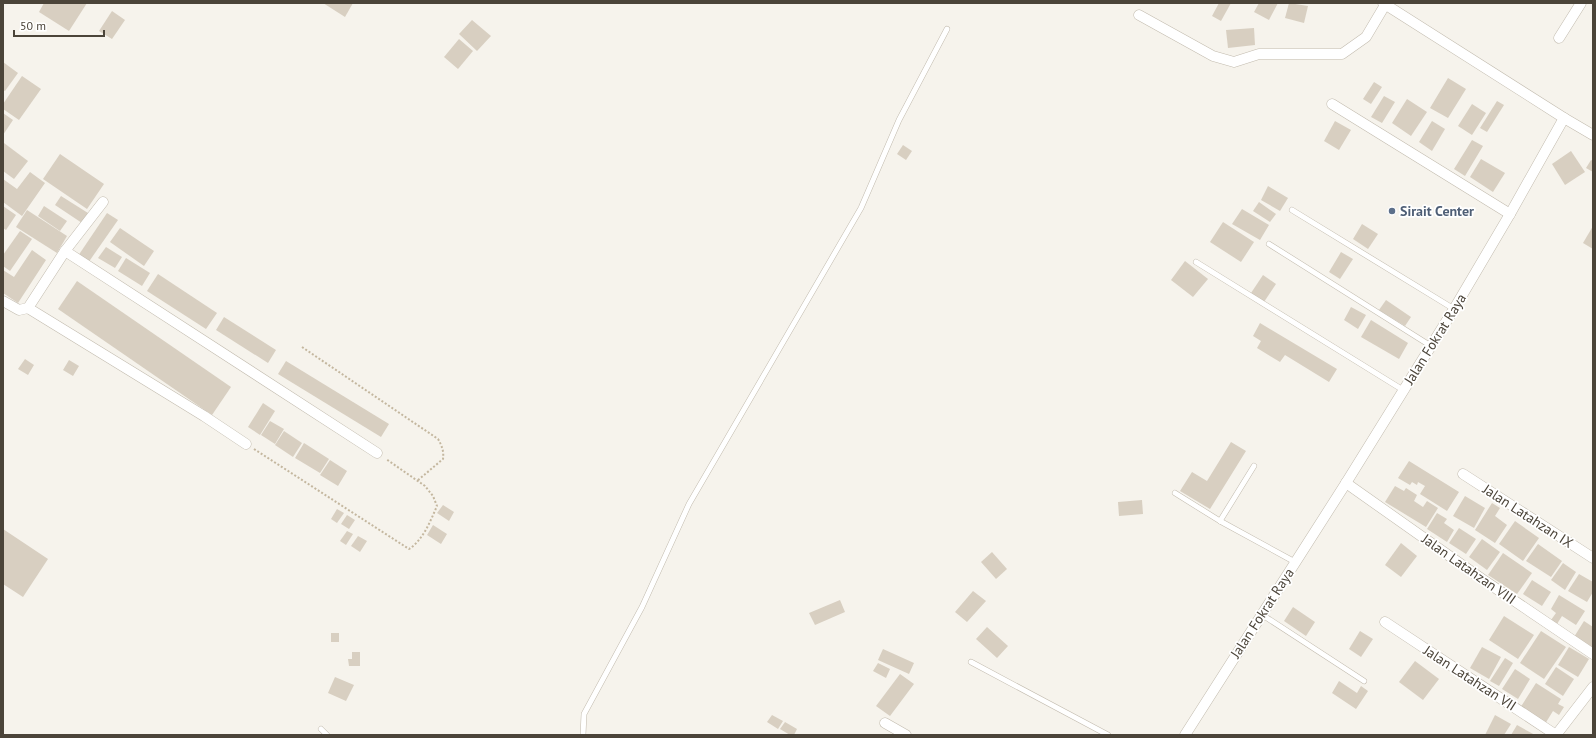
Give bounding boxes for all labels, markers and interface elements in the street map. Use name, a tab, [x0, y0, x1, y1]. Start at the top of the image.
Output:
scale bar	[14, 12, 104, 38]
text: 50 m	[20, 18, 46, 33]
place label: Sirait Center	[1400, 202, 1474, 220]
marker: Sirait Center	[1387, 206, 1397, 216]
street label: Jalan Fokrat Raya	[1399, 290, 1470, 389]
street label: Jalan Latahzan IX	[1479, 480, 1577, 552]
street label: Jalan Latahzan VIII	[1418, 529, 1520, 608]
street label: Jalan Fokrat Raya	[1226, 565, 1298, 662]
street label: Jalan Latahzan VII	[1419, 641, 1520, 715]

